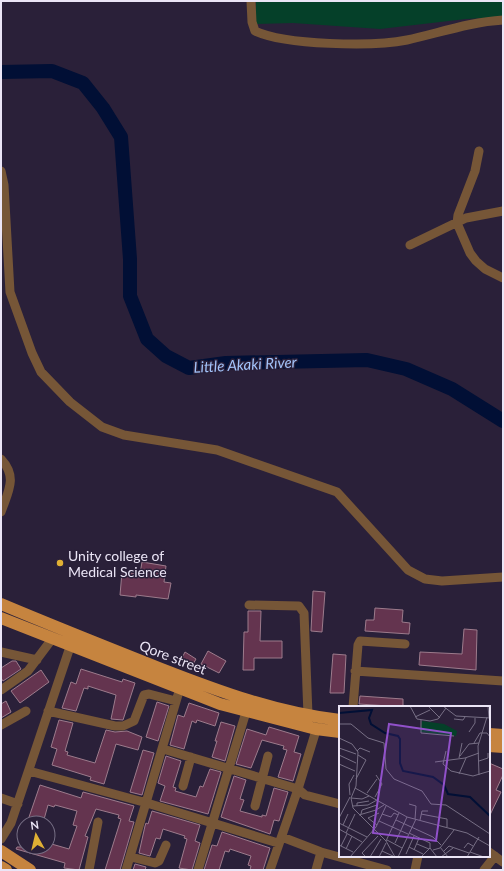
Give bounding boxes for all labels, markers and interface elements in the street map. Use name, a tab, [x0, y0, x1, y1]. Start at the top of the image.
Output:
water label: Little Akaki River	[193, 352, 298, 376]
place label: Unity college of Medical Science	[68, 547, 167, 580]
marker: Unity college of Medical Science	[55, 558, 65, 568]
street label: Qore street	[137, 636, 209, 678]
inset map	[339, 706, 490, 857]
north arrow	[16, 815, 56, 855]
text: N	[29, 818, 40, 832]

